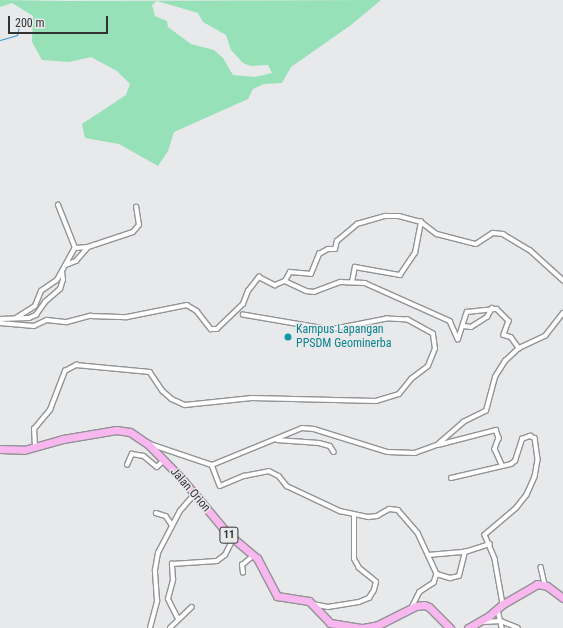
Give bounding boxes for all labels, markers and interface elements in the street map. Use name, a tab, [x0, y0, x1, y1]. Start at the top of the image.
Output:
scale bar	[10, 8, 110, 34]
text: 200 m	[15, 16, 45, 30]
place label: Kampus Lapangan PPSDM Geominerba	[296, 323, 391, 351]
marker: Kampus Lapangan PPSDM Geominerba	[283, 332, 293, 342]
street label: Jalan Orion	[167, 465, 213, 515]
road number: 11	[219, 526, 239, 544]

